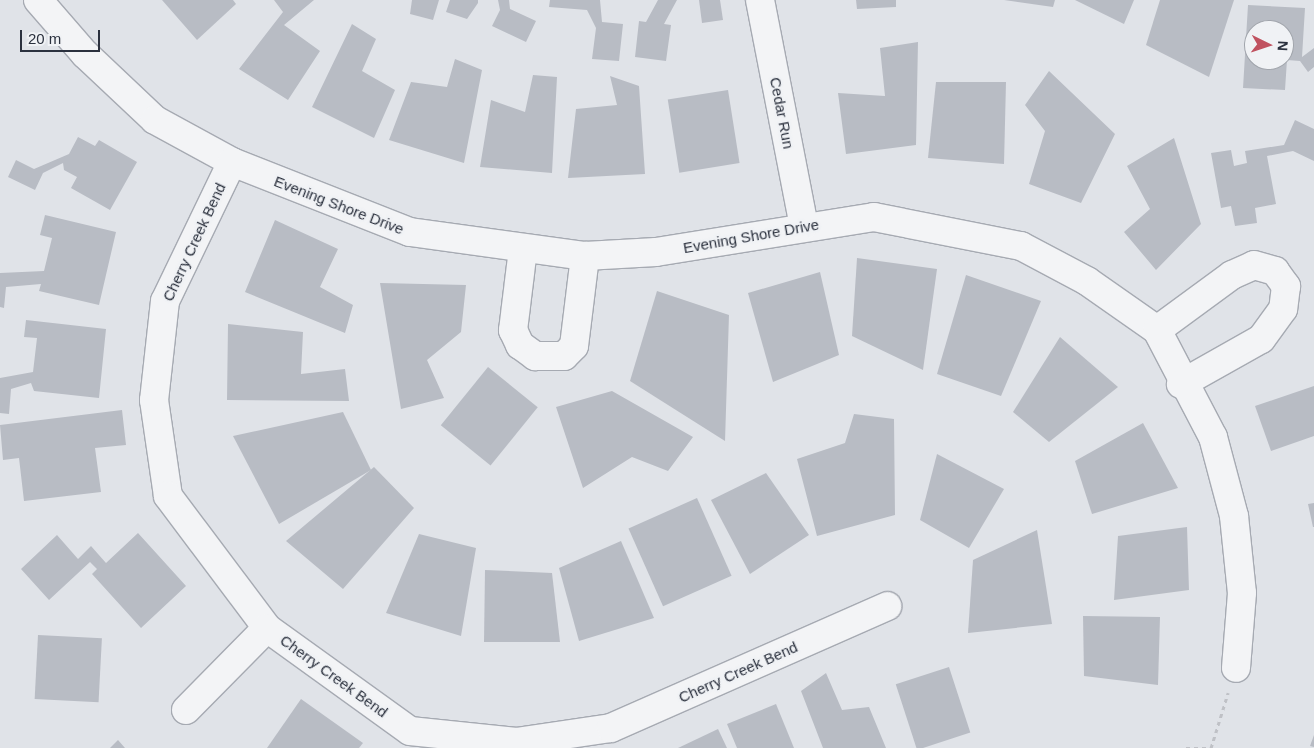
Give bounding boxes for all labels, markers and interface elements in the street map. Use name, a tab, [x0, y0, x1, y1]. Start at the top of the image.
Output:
scale bar	[22, 20, 102, 52]
north arrow	[1244, 20, 1294, 70]
text: 20 m	[28, 30, 61, 47]
text: N	[1275, 40, 1291, 52]
street label: Cedar Run	[766, 76, 798, 150]
street label: Evening Shore Drive	[272, 172, 406, 238]
street label: Cherry Creek Bend	[159, 180, 229, 304]
street label: Evening Shore Drive	[682, 215, 820, 257]
street label: Cherry Creek Bend	[277, 631, 391, 721]
street label: Cherry Creek Bend	[676, 638, 800, 706]

